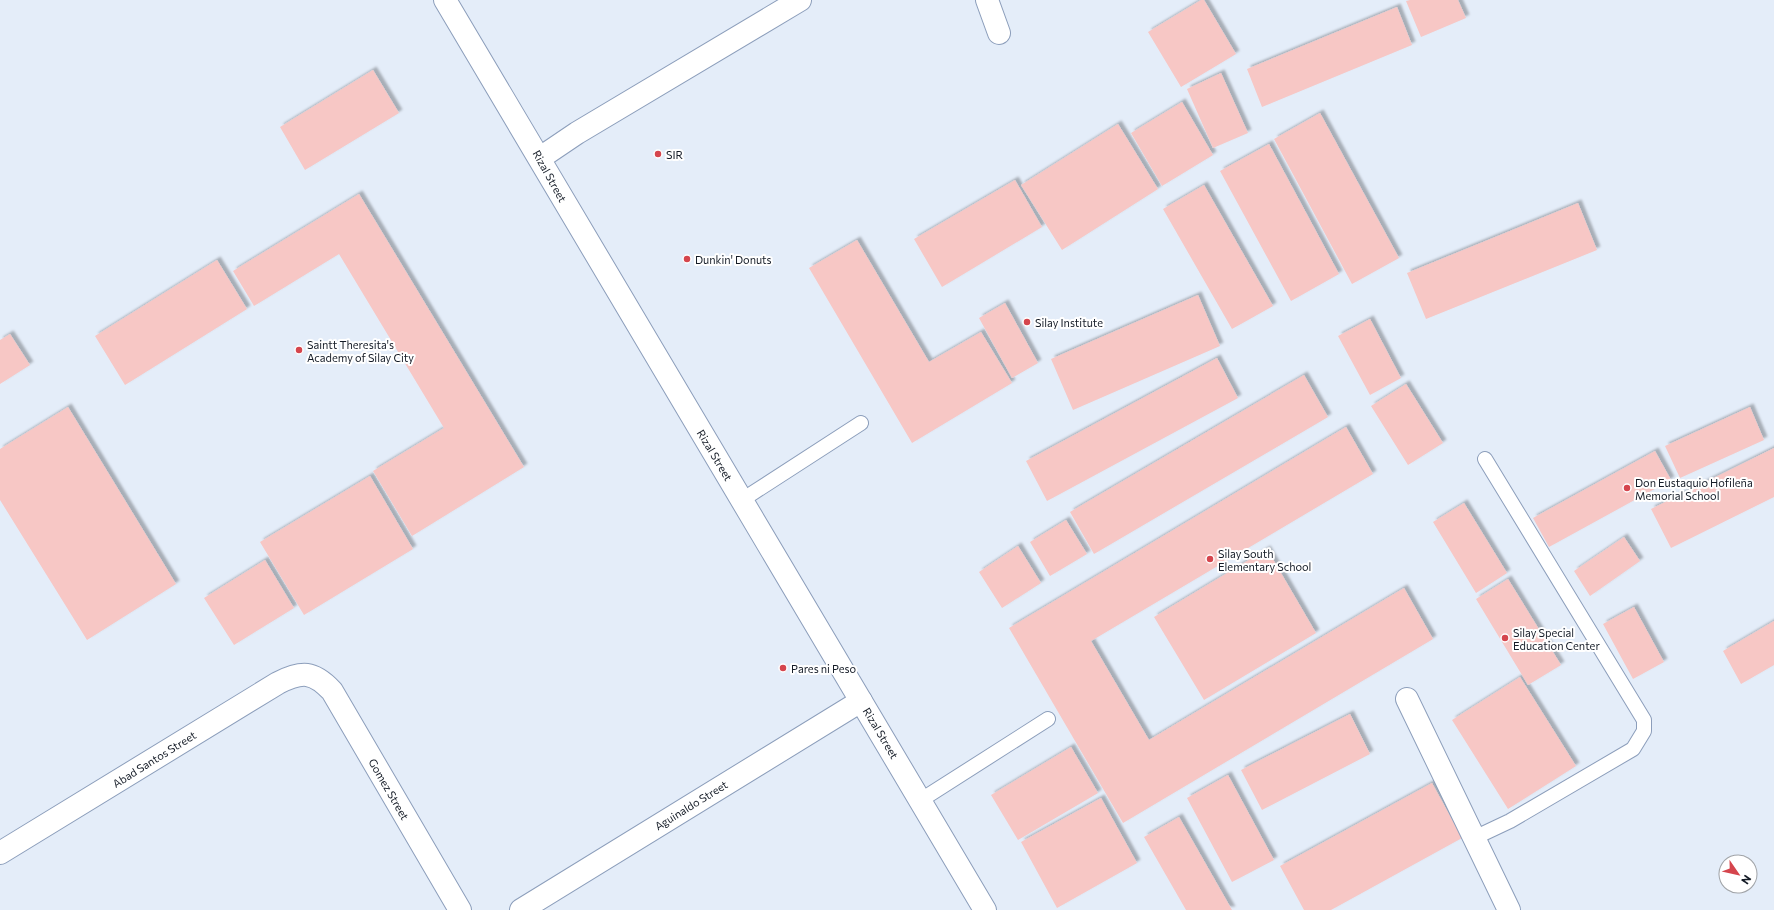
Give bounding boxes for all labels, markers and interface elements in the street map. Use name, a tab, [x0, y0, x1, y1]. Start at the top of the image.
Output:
street label: Rizal Street	[530, 148, 570, 205]
place label: SIR	[666, 148, 684, 161]
marker: SIR	[653, 149, 663, 159]
place label: Dunkin' Donuts	[695, 253, 772, 266]
marker: Dunkin' Donuts	[682, 254, 692, 264]
place label: Silay Institute	[1035, 316, 1103, 329]
marker: Silay Institute	[1022, 317, 1032, 327]
place label: Saintt Theresita's Academy of Silay City	[307, 338, 414, 364]
marker: Saintt Theresita's Academy of Silay City	[294, 345, 304, 355]
street label: Rizal Street	[695, 427, 736, 483]
place label: Don Eustaquio Hofileña Memorial School	[1635, 476, 1753, 502]
marker: Don Eustaquio Hofileña Memorial School	[1622, 483, 1632, 493]
place label: Silay South Elementary School	[1218, 547, 1311, 573]
marker: Silay South Elementary School	[1205, 554, 1215, 564]
place label: Silay Special Education Center	[1513, 626, 1600, 652]
marker: Silay Special Education Center	[1500, 633, 1510, 643]
place label: Pares ni Peso	[791, 662, 857, 675]
marker: Pares ni Peso	[778, 663, 788, 673]
street label: Rizal Street	[861, 705, 902, 761]
street label: Abad Santos Street	[110, 728, 199, 790]
street label: Gomez Street	[366, 756, 412, 822]
street label: Aguinaldo Street	[652, 777, 730, 833]
north arrow	[1718, 854, 1758, 894]
text: N	[1739, 873, 1754, 887]

